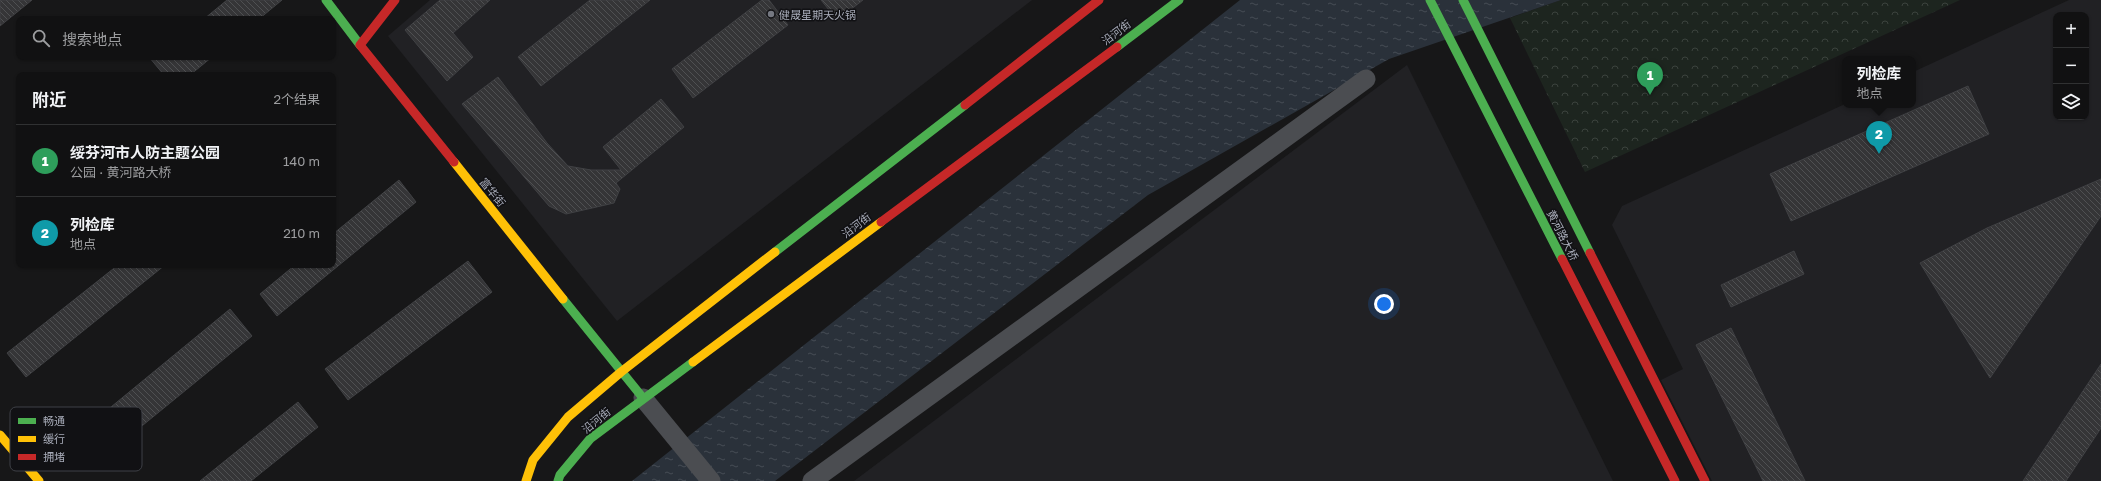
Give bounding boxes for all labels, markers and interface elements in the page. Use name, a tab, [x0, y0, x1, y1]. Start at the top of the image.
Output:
place label: 健晟星期天火锅	[779, 8, 856, 21]
marker: 健晟星期天火锅	[766, 9, 776, 19]
map controls	[2053, 12, 2089, 120]
button: +	[2053, 12, 2089, 48]
search box	[16, 16, 336, 60]
street label: 沿河街	[1099, 17, 1133, 47]
icon: search	[30, 27, 52, 49]
text: 搜索地点	[62, 30, 122, 48]
button: −	[2053, 48, 2089, 84]
popup	[1842, 56, 1916, 108]
pin: 1	[1637, 62, 1663, 95]
text: 列检库	[1856, 64, 1902, 82]
button: layers	[2053, 84, 2089, 120]
text: 地点	[1856, 85, 1883, 101]
text: 附近	[32, 89, 66, 110]
text: 2个结果	[273, 91, 320, 107]
pin: 2	[1866, 121, 1892, 154]
text: 绥芬河市人防主题公园	[70, 143, 220, 161]
text: 1	[42, 153, 48, 169]
text: 140 m	[283, 153, 320, 169]
text: 公园 · 黄河路大桥	[70, 164, 171, 180]
street label: 富华街	[478, 175, 508, 209]
street label: 黄河路大桥	[1545, 208, 1581, 262]
street label: 沿河街	[839, 210, 873, 240]
text: 列检库	[70, 215, 115, 233]
text: 2	[41, 225, 49, 241]
text: 210 m	[283, 225, 320, 241]
text: 地点	[70, 236, 96, 252]
your location	[1374, 294, 1394, 314]
street label: 沿河街	[579, 405, 613, 435]
legend	[10, 407, 142, 471]
text: 畅通	[43, 414, 65, 427]
text: 缓行	[43, 432, 65, 445]
text: 拥堵	[43, 450, 65, 463]

